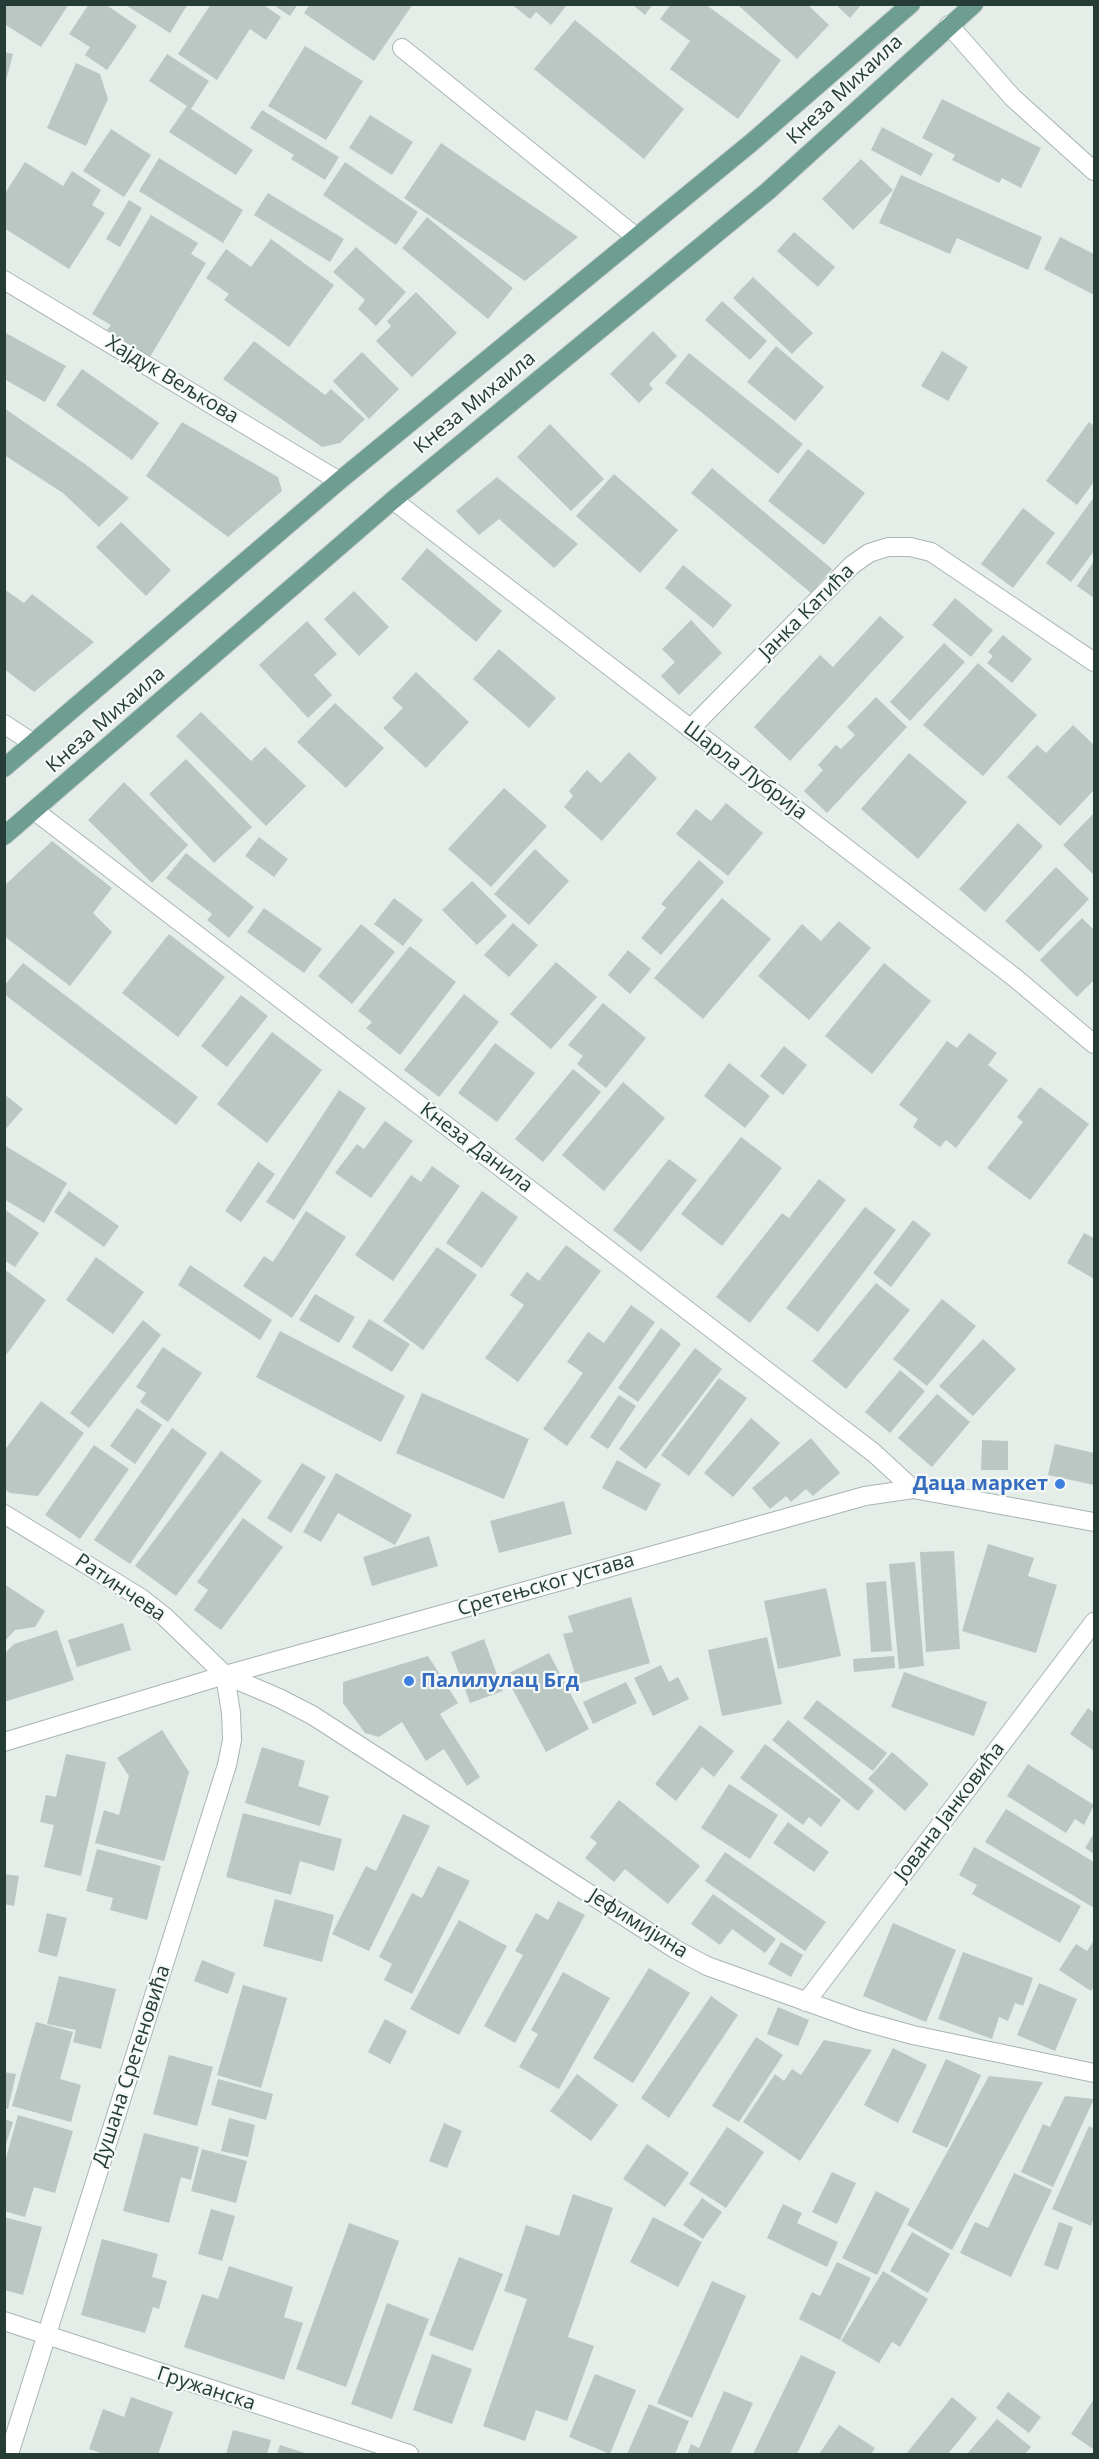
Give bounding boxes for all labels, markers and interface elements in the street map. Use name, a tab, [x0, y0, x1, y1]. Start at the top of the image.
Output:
street label: Кнеза Михаила	[782, 30, 908, 150]
street label: Хајдук Вељкова	[101, 331, 243, 429]
street label: Кнеза Михаила	[409, 347, 541, 459]
street label: Јанка Катића	[754, 559, 860, 665]
street label: Кнеза Михаила	[42, 662, 170, 778]
street label: Шарла Лубрија	[678, 717, 812, 825]
street label: Кнеза Данила	[415, 1098, 537, 1198]
place label: Даца маркет	[913, 1472, 1048, 1496]
marker: Даца маркет	[1053, 1477, 1067, 1491]
street label: Сретењског устава	[455, 1548, 637, 1622]
street label: Ратинчева	[70, 1549, 170, 1627]
place label: Палилулац Бгд	[421, 1669, 579, 1693]
marker: Палилулац Бгд	[402, 1674, 416, 1688]
street label: Јована Јанковића	[890, 1738, 1010, 1886]
street label: Јефимијина	[584, 1884, 692, 1964]
street label: Душана Сретеновића	[88, 1962, 176, 2170]
street label: Гружанска	[154, 2362, 258, 2416]

